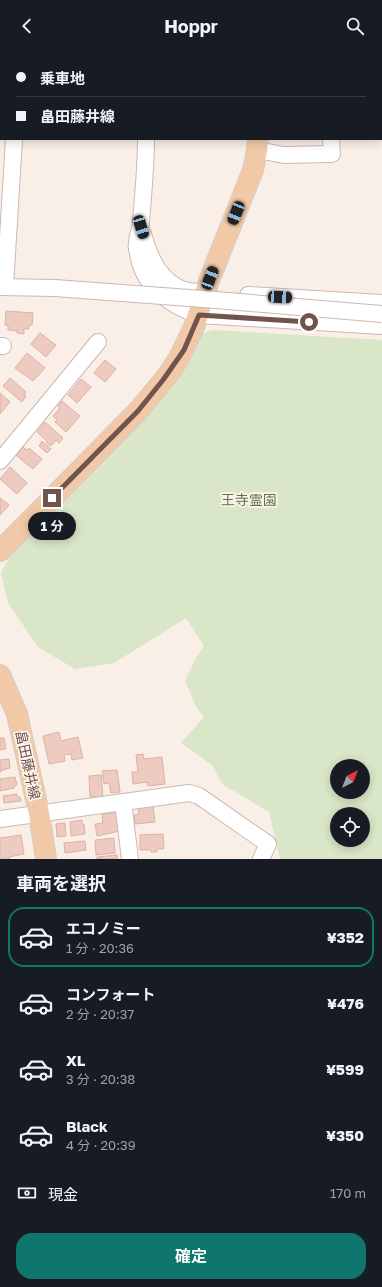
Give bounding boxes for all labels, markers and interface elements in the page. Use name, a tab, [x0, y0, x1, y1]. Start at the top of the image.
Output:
icon: back	[16, 15, 38, 37]
text: Hoppr	[164, 15, 218, 37]
icon: search	[344, 15, 366, 37]
text: 乗車地	[40, 69, 85, 87]
text: 畠田藤井線	[40, 107, 115, 125]
car	[226, 200, 246, 226]
car	[132, 214, 150, 240]
car	[200, 265, 220, 291]
car	[268, 290, 292, 304]
route start	[300, 313, 318, 331]
route end	[43, 489, 61, 507]
park label: 王寺霊園	[221, 491, 277, 508]
callout: 1 分	[28, 512, 76, 540]
text: 1 分	[41, 518, 63, 534]
street label: 畠田藤井線	[13, 729, 44, 801]
north arrow	[330, 759, 370, 799]
map controls	[330, 759, 370, 847]
button: locate	[330, 807, 370, 847]
text: 車両を選択	[16, 872, 106, 894]
icon: car	[18, 919, 54, 955]
text: エコノミー	[66, 919, 141, 937]
text: ¥352	[327, 928, 364, 946]
text: 1 分 · 20:36	[66, 940, 134, 956]
icon: car	[18, 985, 54, 1021]
text: コンフォート	[66, 985, 156, 1003]
text: ¥476	[327, 994, 364, 1012]
text: 2 分 · 20:37	[66, 1006, 134, 1022]
icon: car	[18, 1051, 54, 1087]
text: XL	[66, 1051, 85, 1069]
text: ¥599	[326, 1060, 364, 1078]
text: 3 分 · 20:38	[66, 1071, 135, 1087]
icon: car	[18, 1117, 54, 1153]
text: Black	[66, 1117, 108, 1135]
text: ¥350	[326, 1126, 364, 1144]
text: 4 分 · 20:39	[66, 1137, 136, 1153]
icon: cash	[16, 1182, 38, 1204]
text: 現金	[48, 1185, 78, 1203]
text: 170 m	[330, 1185, 366, 1201]
button: 確定	[16, 1233, 366, 1279]

